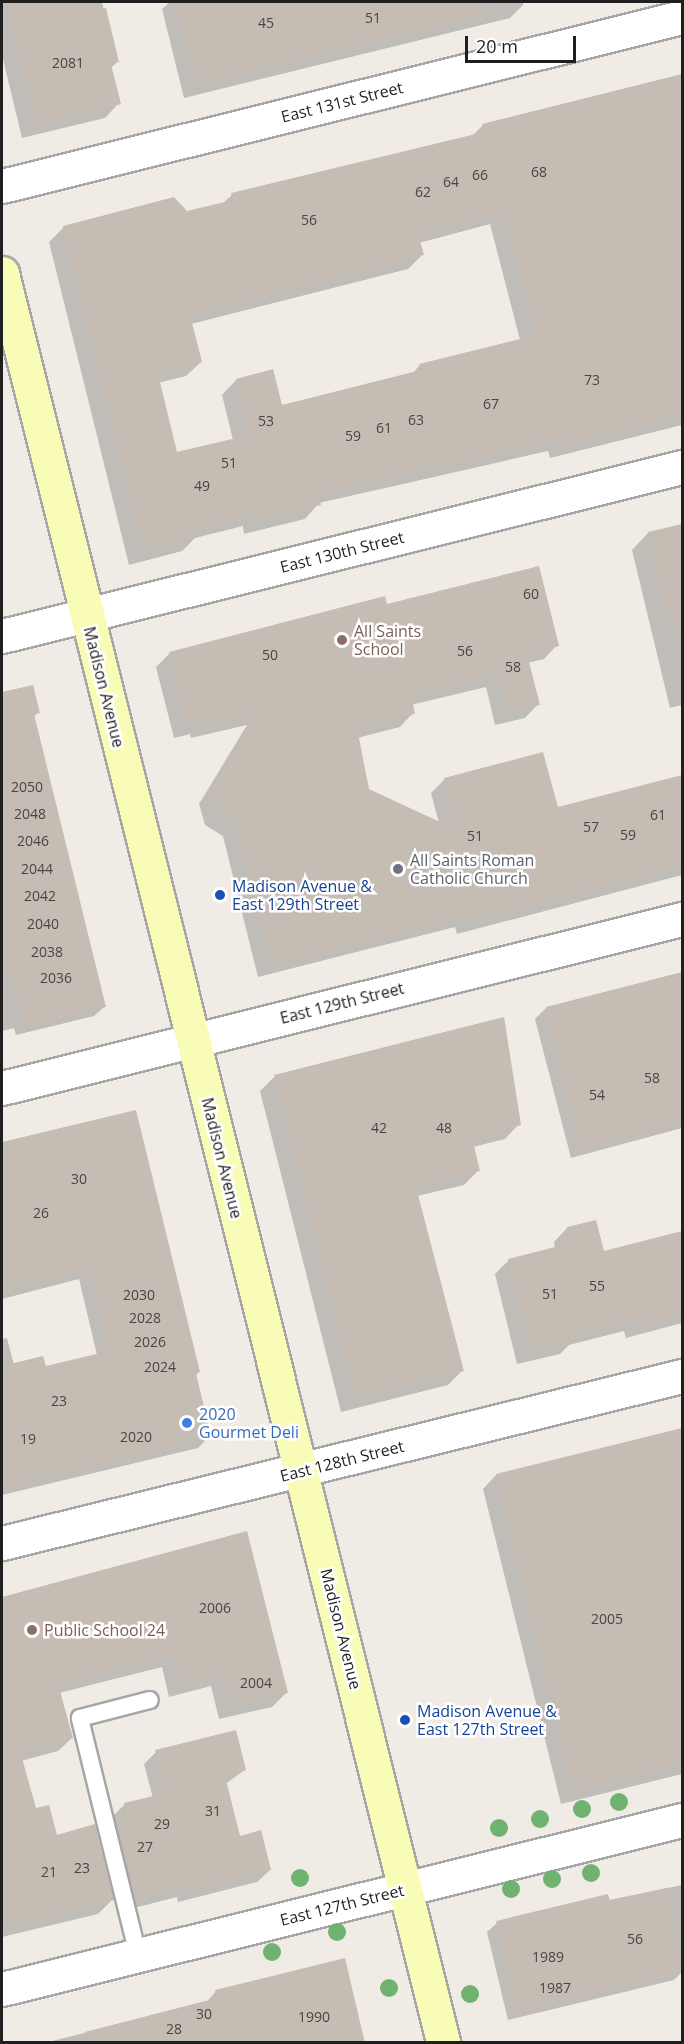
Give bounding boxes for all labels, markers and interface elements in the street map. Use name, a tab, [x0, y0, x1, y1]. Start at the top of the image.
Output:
house number: 51	[365, 10, 381, 26]
house number: 45	[258, 15, 274, 31]
scale bar	[468, 24, 579, 62]
text: 20 m	[476, 34, 518, 58]
house number: 2081	[52, 55, 84, 71]
street label: East 131st Street	[279, 78, 405, 126]
house number: 68	[531, 164, 547, 180]
house number: 66	[472, 167, 488, 183]
house number: 64	[443, 174, 459, 190]
house number: 62	[415, 184, 431, 200]
house number: 56	[301, 212, 317, 228]
house number: 73	[584, 372, 600, 388]
house number: 67	[483, 396, 499, 412]
house number: 63	[408, 412, 424, 428]
house number: 53	[258, 413, 274, 429]
house number: 61	[376, 420, 392, 436]
house number: 59	[345, 428, 361, 444]
house number: 51	[221, 455, 237, 471]
house number: 49	[194, 478, 210, 494]
street label: East 130th Street	[278, 527, 406, 577]
house number: 60	[523, 586, 539, 602]
place label: All Saints School	[354, 621, 421, 659]
street label: Madison Avenue	[80, 625, 128, 749]
marker: All Saints School	[335, 633, 349, 647]
house number: 56	[457, 643, 473, 659]
house number: 50	[262, 647, 278, 663]
house number: 58	[505, 659, 521, 675]
house number: 2050	[11, 779, 43, 795]
house number: 2048	[14, 806, 46, 822]
house number: 61	[650, 807, 666, 823]
house number: 57	[583, 819, 599, 835]
house number: 59	[620, 827, 636, 843]
house number: 51	[467, 828, 483, 844]
house number: 2046	[17, 833, 49, 849]
place label: All Saints Roman Catholic Church	[410, 850, 534, 888]
house number: 2044	[21, 861, 53, 877]
marker: All Saints Roman Catholic Church	[391, 862, 405, 876]
place label: Madison Avenue & East 129th Street	[232, 876, 372, 914]
house number: 2042	[24, 888, 56, 904]
marker: Madison Avenue & East 129th Street	[213, 888, 227, 902]
house number: 2040	[27, 916, 59, 932]
house number: 2038	[31, 944, 63, 960]
house number: 2036	[40, 970, 72, 986]
street label: East 129th Street	[278, 978, 406, 1028]
house number: 58	[644, 1070, 660, 1086]
house number: 54	[589, 1087, 605, 1103]
street label: Madison Avenue	[198, 1096, 246, 1220]
house number: 42	[371, 1120, 387, 1136]
house number: 48	[436, 1120, 452, 1136]
house number: 30	[71, 1171, 87, 1187]
house number: 26	[33, 1205, 49, 1221]
house number: 55	[589, 1278, 605, 1294]
house number: 51	[542, 1286, 558, 1302]
house number: 2030	[123, 1287, 155, 1303]
house number: 2028	[129, 1310, 161, 1326]
house number: 2026	[134, 1334, 166, 1350]
house number: 2024	[144, 1359, 176, 1375]
house number: 23	[51, 1393, 67, 1409]
place label: 2020 Gourmet Deli	[199, 1404, 299, 1442]
marker: 2020 Gourmet Deli	[180, 1416, 194, 1430]
house number: 2020	[120, 1429, 152, 1445]
house number: 19	[20, 1431, 36, 1447]
street label: East 128th Street	[278, 1436, 406, 1486]
street label: Madison Avenue	[317, 1567, 365, 1691]
house number: 2006	[199, 1600, 231, 1616]
house number: 2005	[591, 1611, 623, 1627]
place label: Public School 24	[44, 1620, 165, 1640]
marker: Public School 24	[25, 1623, 39, 1637]
house number: 2004	[240, 1675, 272, 1691]
place label: Madison Avenue & East 127th Street	[417, 1701, 557, 1739]
marker: Madison Avenue & East 127th Street	[398, 1713, 412, 1727]
house number: 31	[205, 1803, 221, 1819]
house number: 29	[154, 1816, 170, 1832]
house number: 27	[137, 1839, 153, 1855]
house number: 23	[74, 1860, 90, 1876]
house number: 21	[41, 1864, 57, 1880]
street label: East 127th Street	[278, 1880, 406, 1930]
house number: 56	[627, 1931, 643, 1947]
house number: 1989	[532, 1949, 564, 1965]
house number: 1987	[539, 1980, 571, 1996]
house number: 30	[196, 2006, 212, 2022]
house number: 1990	[298, 2009, 330, 2025]
house number: 28	[166, 2021, 182, 2037]

